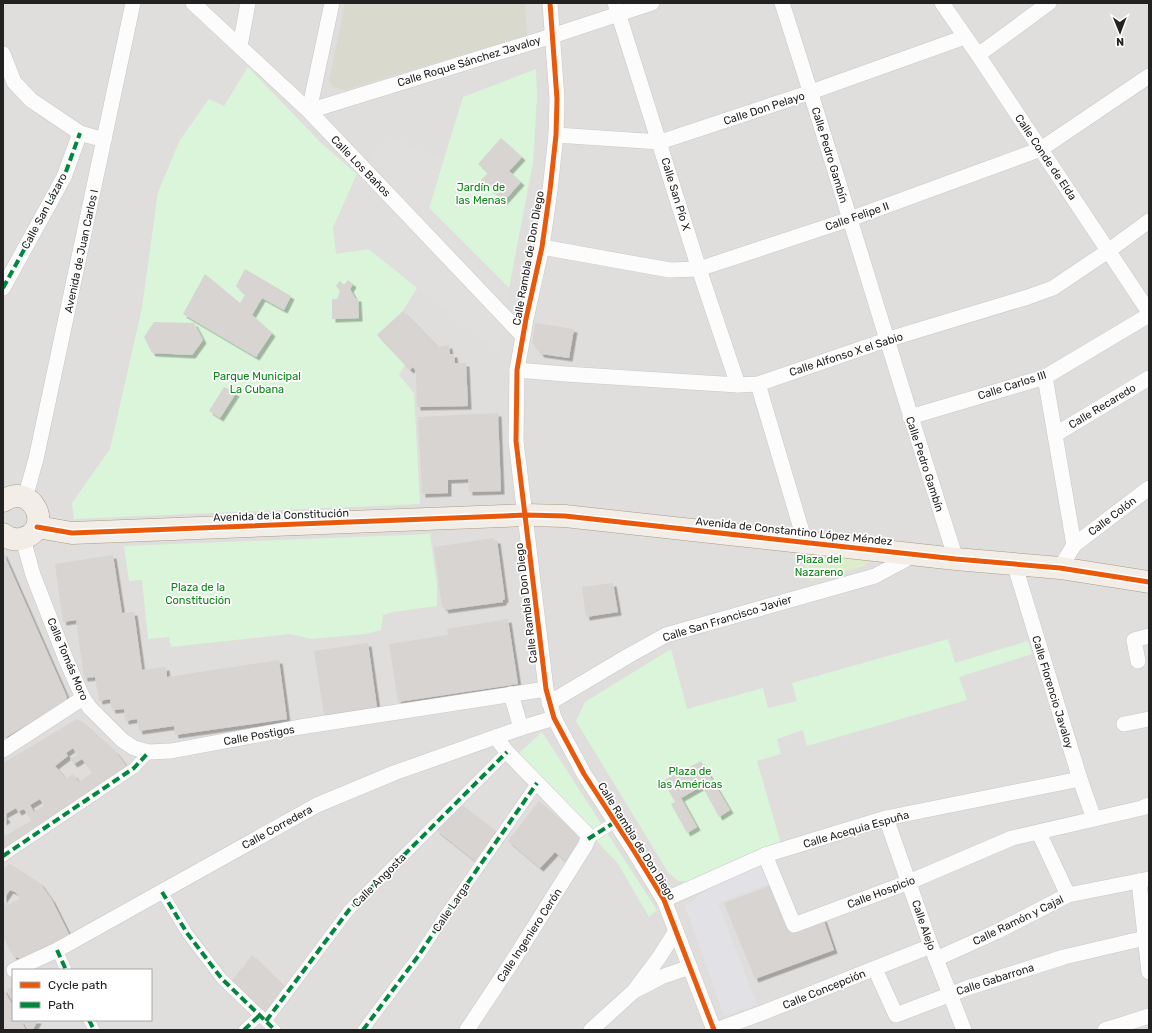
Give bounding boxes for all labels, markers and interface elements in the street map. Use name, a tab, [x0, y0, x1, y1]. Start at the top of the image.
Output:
north arrow	[1100, 12, 1140, 52]
street label: Calle Roque Sánchez Javaloy	[396, 33, 543, 90]
text: N	[1116, 35, 1124, 48]
street label: Calle Don Pelayo	[722, 89, 806, 128]
street label: Calle Pedro Gambín	[809, 106, 850, 205]
street label: Calle Conde de Elda	[1012, 112, 1079, 203]
street label: Calle Los Baños	[328, 133, 393, 200]
street label: Calle San Pío X	[658, 156, 693, 232]
street label: Calle San Lázaro	[19, 171, 70, 251]
park label: Jardín de las Menas	[456, 181, 507, 207]
street label: Avenida de Juan Carlos I	[62, 188, 101, 314]
street label: Calle Rambla de Don Diego	[510, 190, 547, 326]
street label: Calle Felipe II	[823, 199, 891, 233]
street label: Calle Alfonso X el Sabio	[788, 330, 905, 379]
street label: Calle Carlos III	[976, 368, 1048, 403]
park label: Parque Municipal La Cubana	[213, 370, 301, 396]
street label: Calle Recaredo	[1066, 381, 1138, 432]
street label: Calle Pedro Gambín	[903, 415, 946, 514]
street label: Calle Colón	[1086, 494, 1139, 539]
street label: Avenida de la Constitución	[213, 507, 349, 524]
street label: Avenida de Constantino López Méndez	[695, 515, 893, 548]
street label: Calle Rambla Don Diego	[513, 542, 540, 664]
park label: Plaza del Nazareno	[795, 553, 843, 579]
park label: Plaza de la Constitución	[165, 581, 231, 607]
street label: Calle San Francisco Javier	[661, 592, 794, 644]
street label: Calle Tomás Moro	[44, 616, 91, 702]
street label: Calle Florencio Javaloy	[1029, 634, 1076, 750]
street label: Calle Postigos	[223, 723, 296, 748]
park label: Plaza de las Américas	[658, 765, 723, 791]
street label: Calle Rambla de Don Diego	[595, 780, 678, 903]
street label: Calle Corredera	[240, 803, 315, 852]
street label: Calle Acequia Espuña	[802, 808, 911, 851]
street label: Calle Angosta	[350, 851, 409, 910]
street label: Calle Hospicio	[845, 874, 917, 911]
street label: Calle Larga	[430, 880, 473, 934]
street label: Calle Ingeniero Cerón	[494, 886, 565, 985]
street label: Calle Ramón y Cajal	[971, 893, 1066, 948]
street label: Calle Alejo	[909, 898, 938, 952]
street label: Calle Gabarrona	[955, 961, 1036, 998]
street label: Calle Concepción	[781, 967, 868, 1012]
legend	[12, 969, 152, 1021]
text: Cycle path	[48, 978, 107, 992]
text: Path	[48, 998, 74, 1012]

